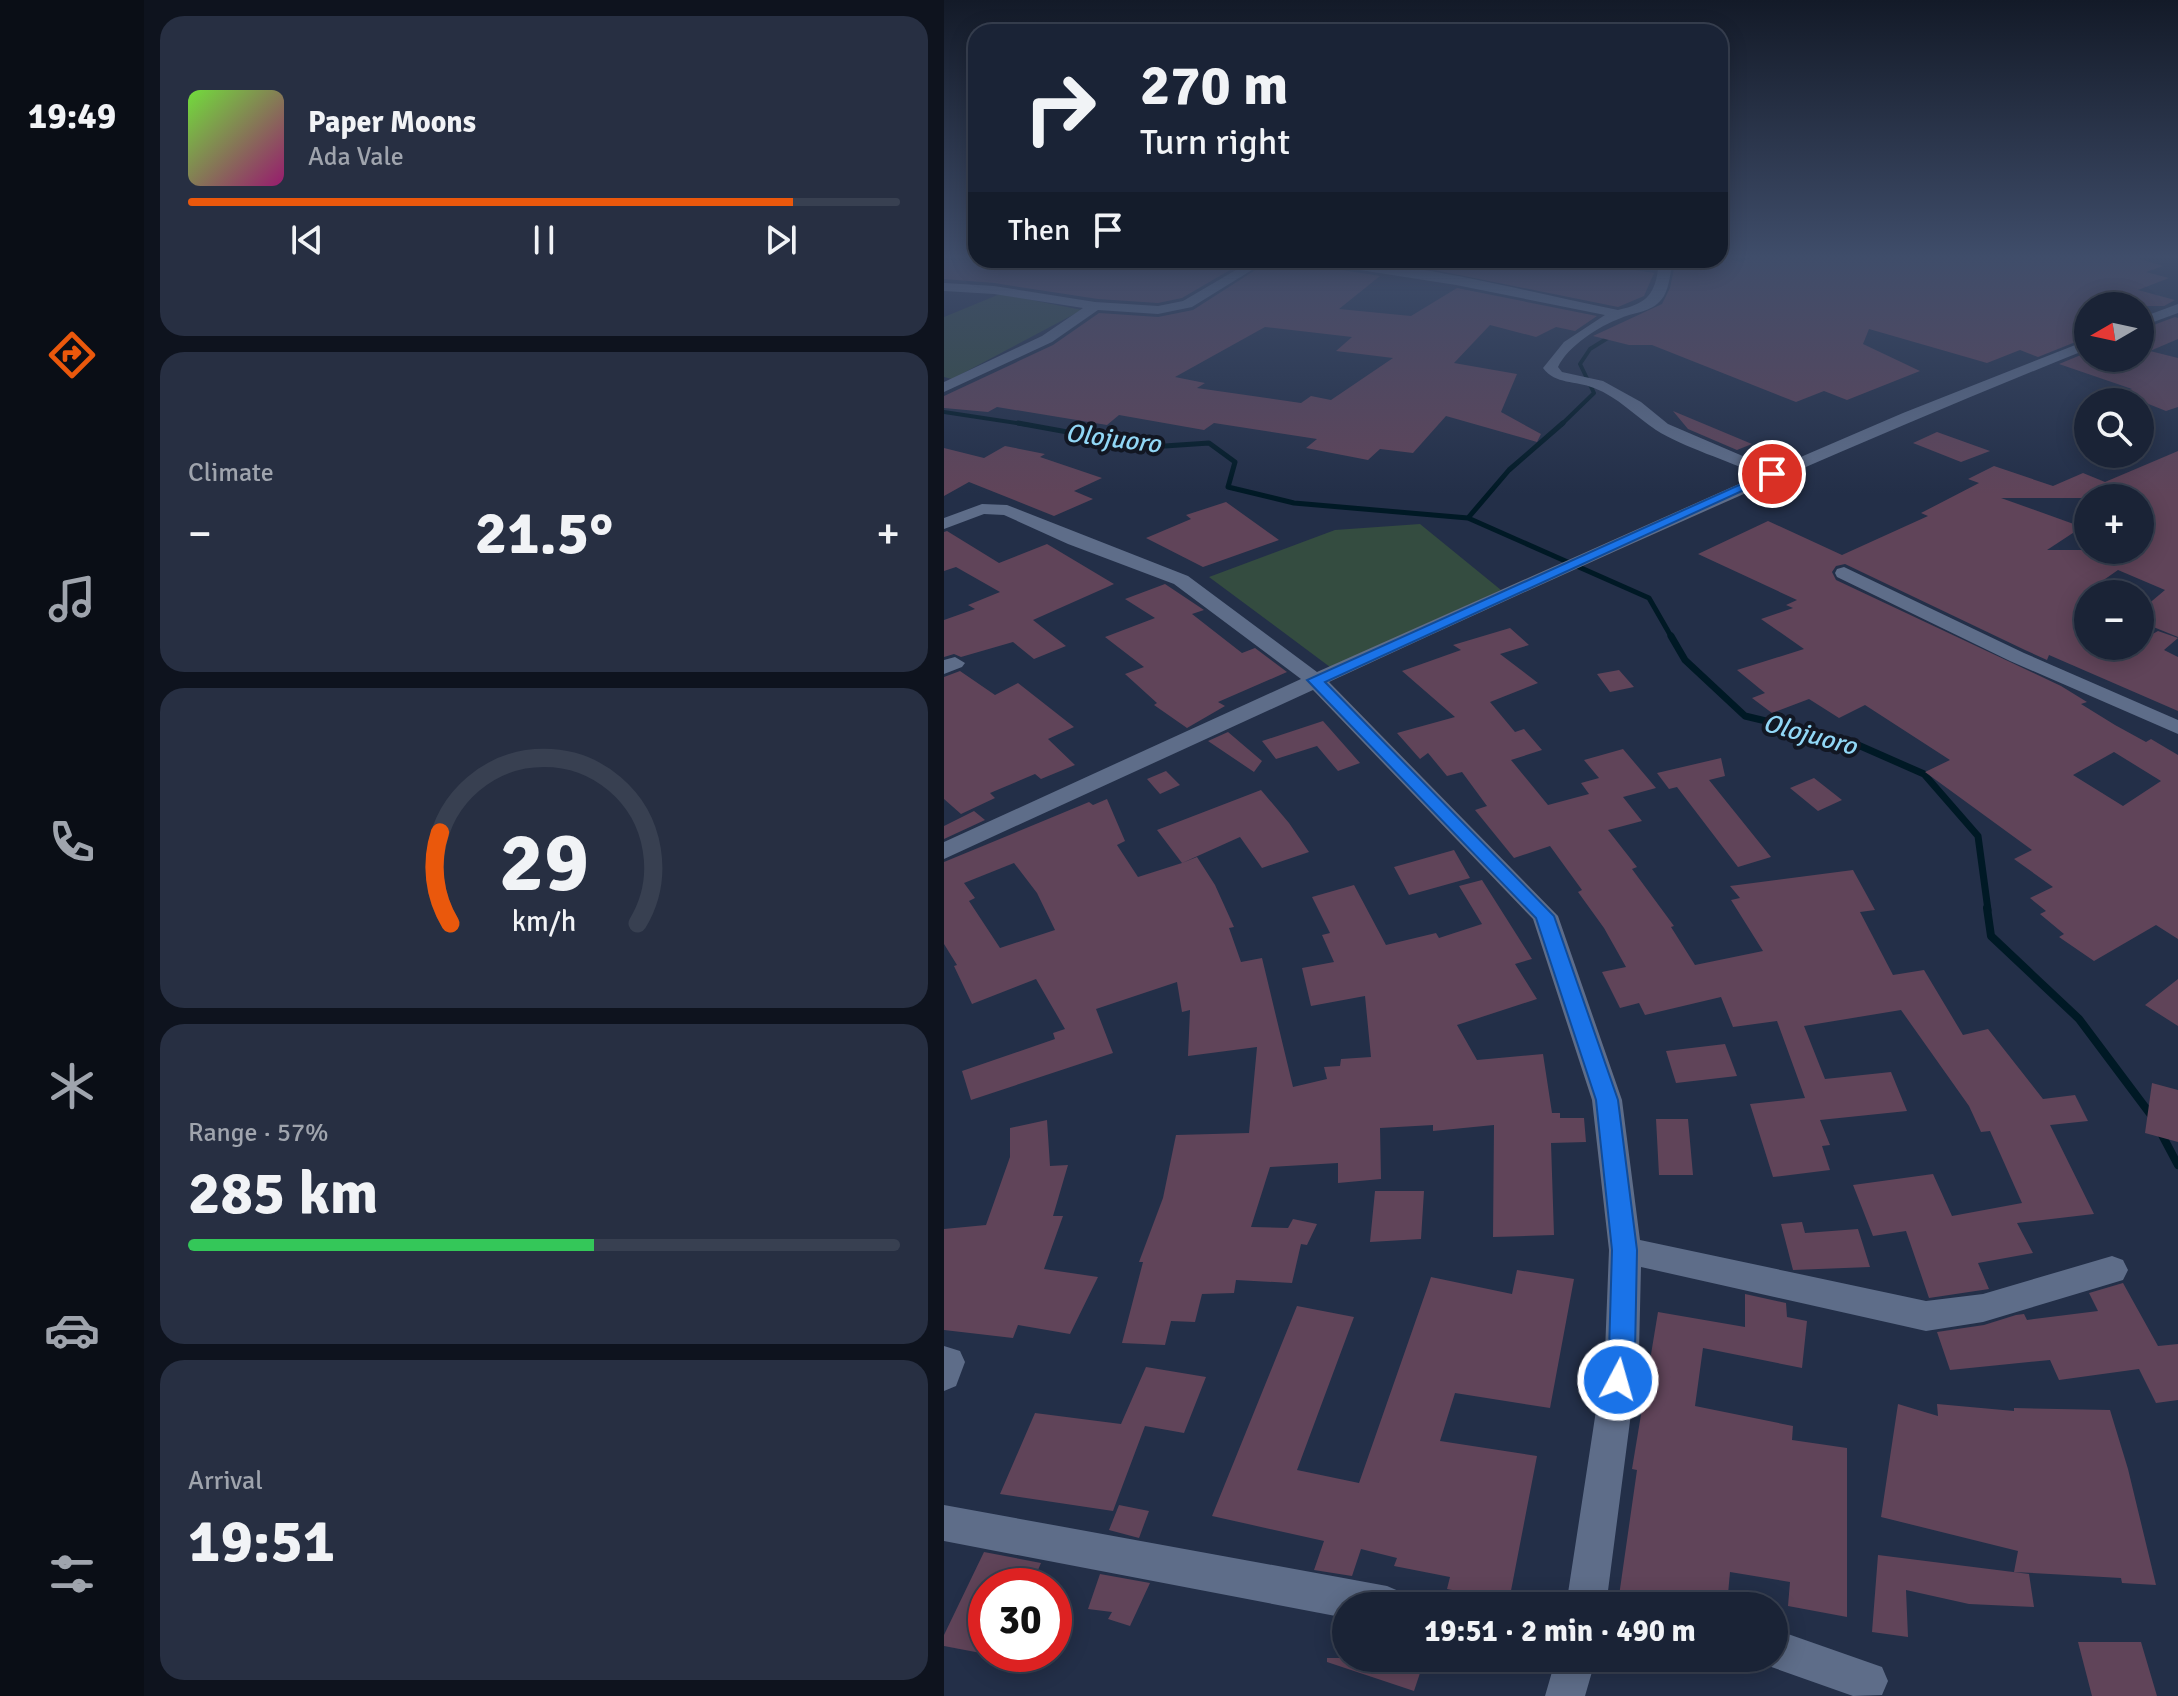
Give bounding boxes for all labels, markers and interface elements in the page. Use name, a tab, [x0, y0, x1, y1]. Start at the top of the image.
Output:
text: 270 m	[1140, 51, 1288, 120]
icon: right	[1008, 56, 1112, 160]
text: 19:49	[28, 94, 116, 139]
text: Paper Moons	[308, 104, 476, 141]
text: Turn right	[1140, 120, 1290, 165]
text: Ada Vale	[308, 141, 404, 173]
icon: arrive	[1086, 208, 1130, 252]
text: Then	[1008, 212, 1070, 249]
icon: previous	[285, 218, 329, 262]
icon: pause	[522, 218, 566, 262]
icon: next	[759, 218, 803, 262]
north arrow	[2074, 292, 2154, 372]
map controls	[2074, 292, 2154, 660]
icon: directions	[44, 327, 100, 383]
button: search	[2074, 388, 2154, 468]
water label: Olojuoro	[1064, 417, 1164, 461]
pin	[1738, 440, 1806, 508]
icon: arrive	[1750, 452, 1794, 496]
text: Climate	[188, 457, 274, 489]
button: +	[2074, 484, 2154, 564]
text: 21.5°	[475, 497, 613, 571]
text: −	[188, 507, 212, 561]
text: +	[876, 507, 900, 561]
icon: music	[44, 571, 100, 627]
button: −	[2074, 580, 2154, 660]
water label: Olojuoro	[1759, 707, 1861, 763]
text: 29	[499, 812, 589, 914]
icon: phone	[44, 814, 100, 870]
text: km/h	[512, 904, 576, 939]
icon: climate	[44, 1058, 100, 1114]
text: Range · 57%	[188, 1117, 329, 1149]
text: 285 km	[188, 1157, 378, 1231]
icon: car	[44, 1302, 100, 1358]
position arrow	[1576, 1338, 1660, 1422]
text: Arrival	[188, 1465, 263, 1497]
text: 19:51	[188, 1505, 335, 1579]
icon: filters	[44, 1546, 100, 1602]
speed limit sign: 30	[968, 1568, 1072, 1672]
text: 19:51 · 2 min · 490 m	[1424, 1613, 1696, 1650]

